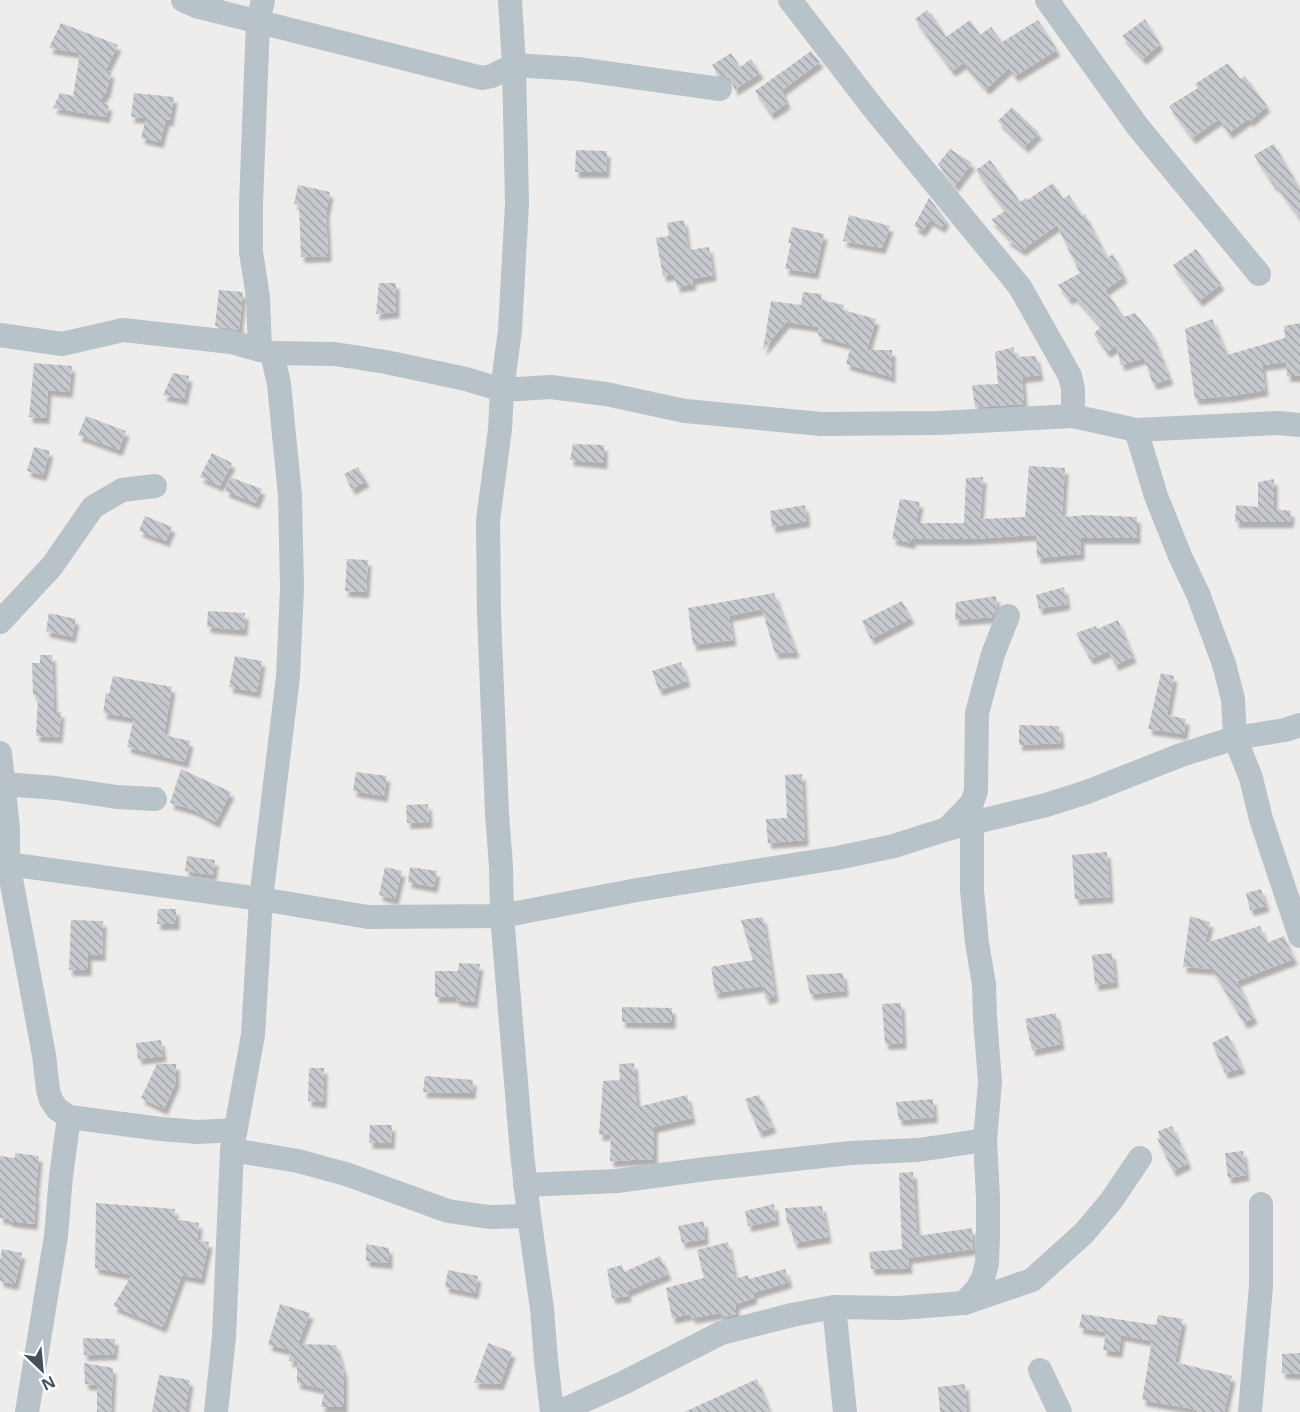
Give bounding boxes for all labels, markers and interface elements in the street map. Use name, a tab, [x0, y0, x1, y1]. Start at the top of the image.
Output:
north arrow	[12, 1340, 72, 1400]
text: N	[38, 1371, 59, 1396]

